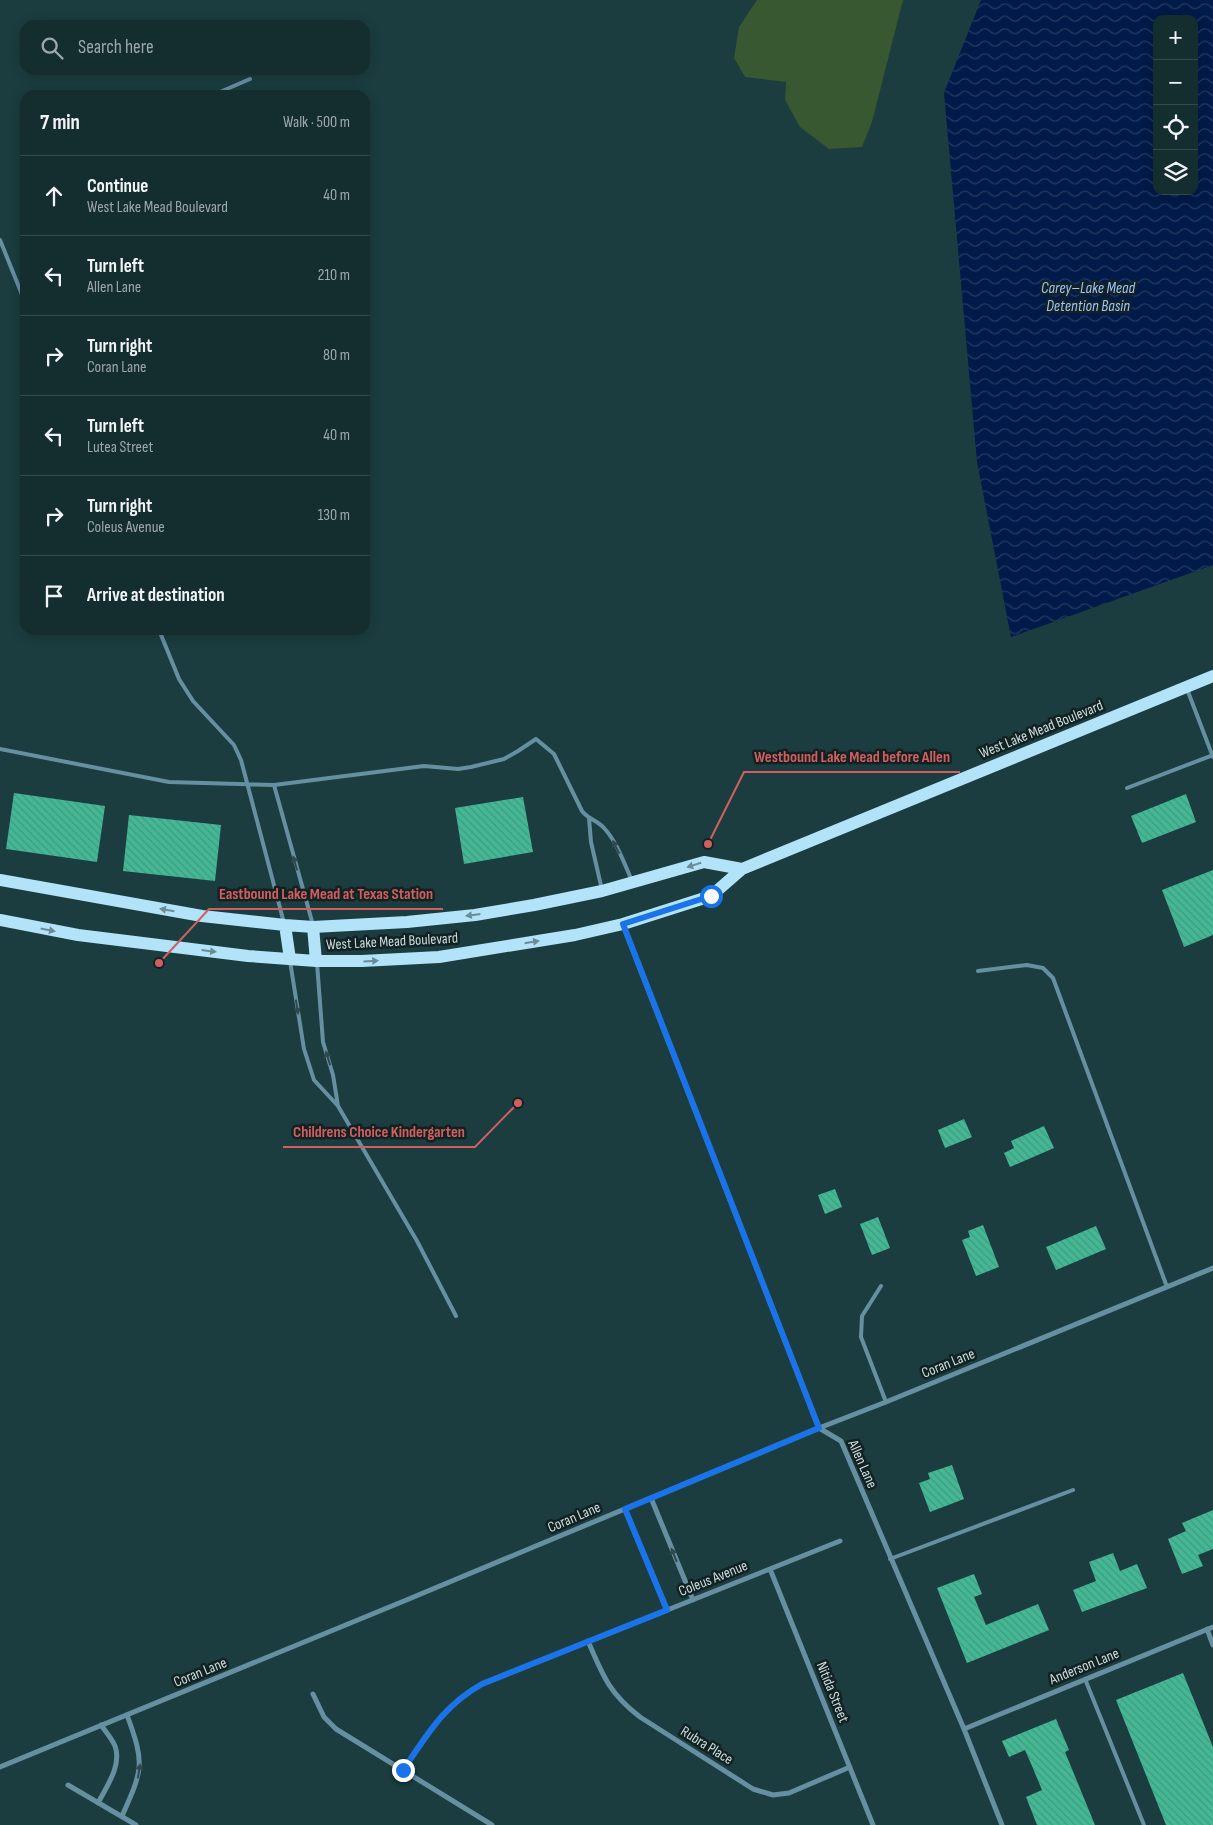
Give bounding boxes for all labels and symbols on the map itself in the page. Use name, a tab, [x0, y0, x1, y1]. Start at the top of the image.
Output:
water label: Carey–Lake Mead Detention Basin	[1041, 279, 1136, 316]
street label: West Lake Mead Boulevard	[976, 696, 1106, 763]
callout: Westbound Lake Mead before Allen	[744, 741, 960, 772]
text: Westbound Lake Mead before Allen	[754, 748, 950, 767]
one-way arrow	[612, 840, 620, 854]
one-way arrow	[291, 855, 299, 870]
one-way arrow	[687, 862, 702, 870]
callout: Eastbound Lake Mead at Texas Station	[209, 878, 443, 909]
text: Eastbound Lake Mead at Texas Station	[219, 885, 433, 904]
route start	[700, 885, 723, 908]
one-way arrow	[159, 906, 175, 914]
one-way arrow	[464, 911, 480, 919]
one-way arrow	[40, 926, 56, 934]
street label: West Lake Mead Boulevard	[326, 929, 458, 954]
one-way arrow	[524, 938, 540, 946]
one-way arrow	[201, 947, 217, 955]
one-way arrow	[363, 956, 379, 964]
one-way arrow	[293, 1000, 301, 1016]
one-way arrow	[324, 1051, 331, 1066]
callout: Childrens Choice Kindergarten	[283, 1116, 475, 1147]
text: Childrens Choice Kindergarten	[293, 1123, 465, 1142]
street label: Coran Lane	[919, 1344, 978, 1383]
street label: Allen Lane	[843, 1436, 882, 1491]
street label: Coran Lane	[545, 1498, 604, 1537]
one-way arrow	[670, 1547, 678, 1562]
street label: Coleus Avenue	[676, 1556, 751, 1601]
street label: Anderson Lane	[1046, 1644, 1122, 1689]
street label: Coran Lane	[171, 1653, 230, 1692]
street label: Nitida Street	[812, 1659, 853, 1726]
street label: Rubra Place	[677, 1722, 737, 1769]
route end	[392, 1759, 415, 1782]
one-way arrow	[136, 1763, 144, 1779]

